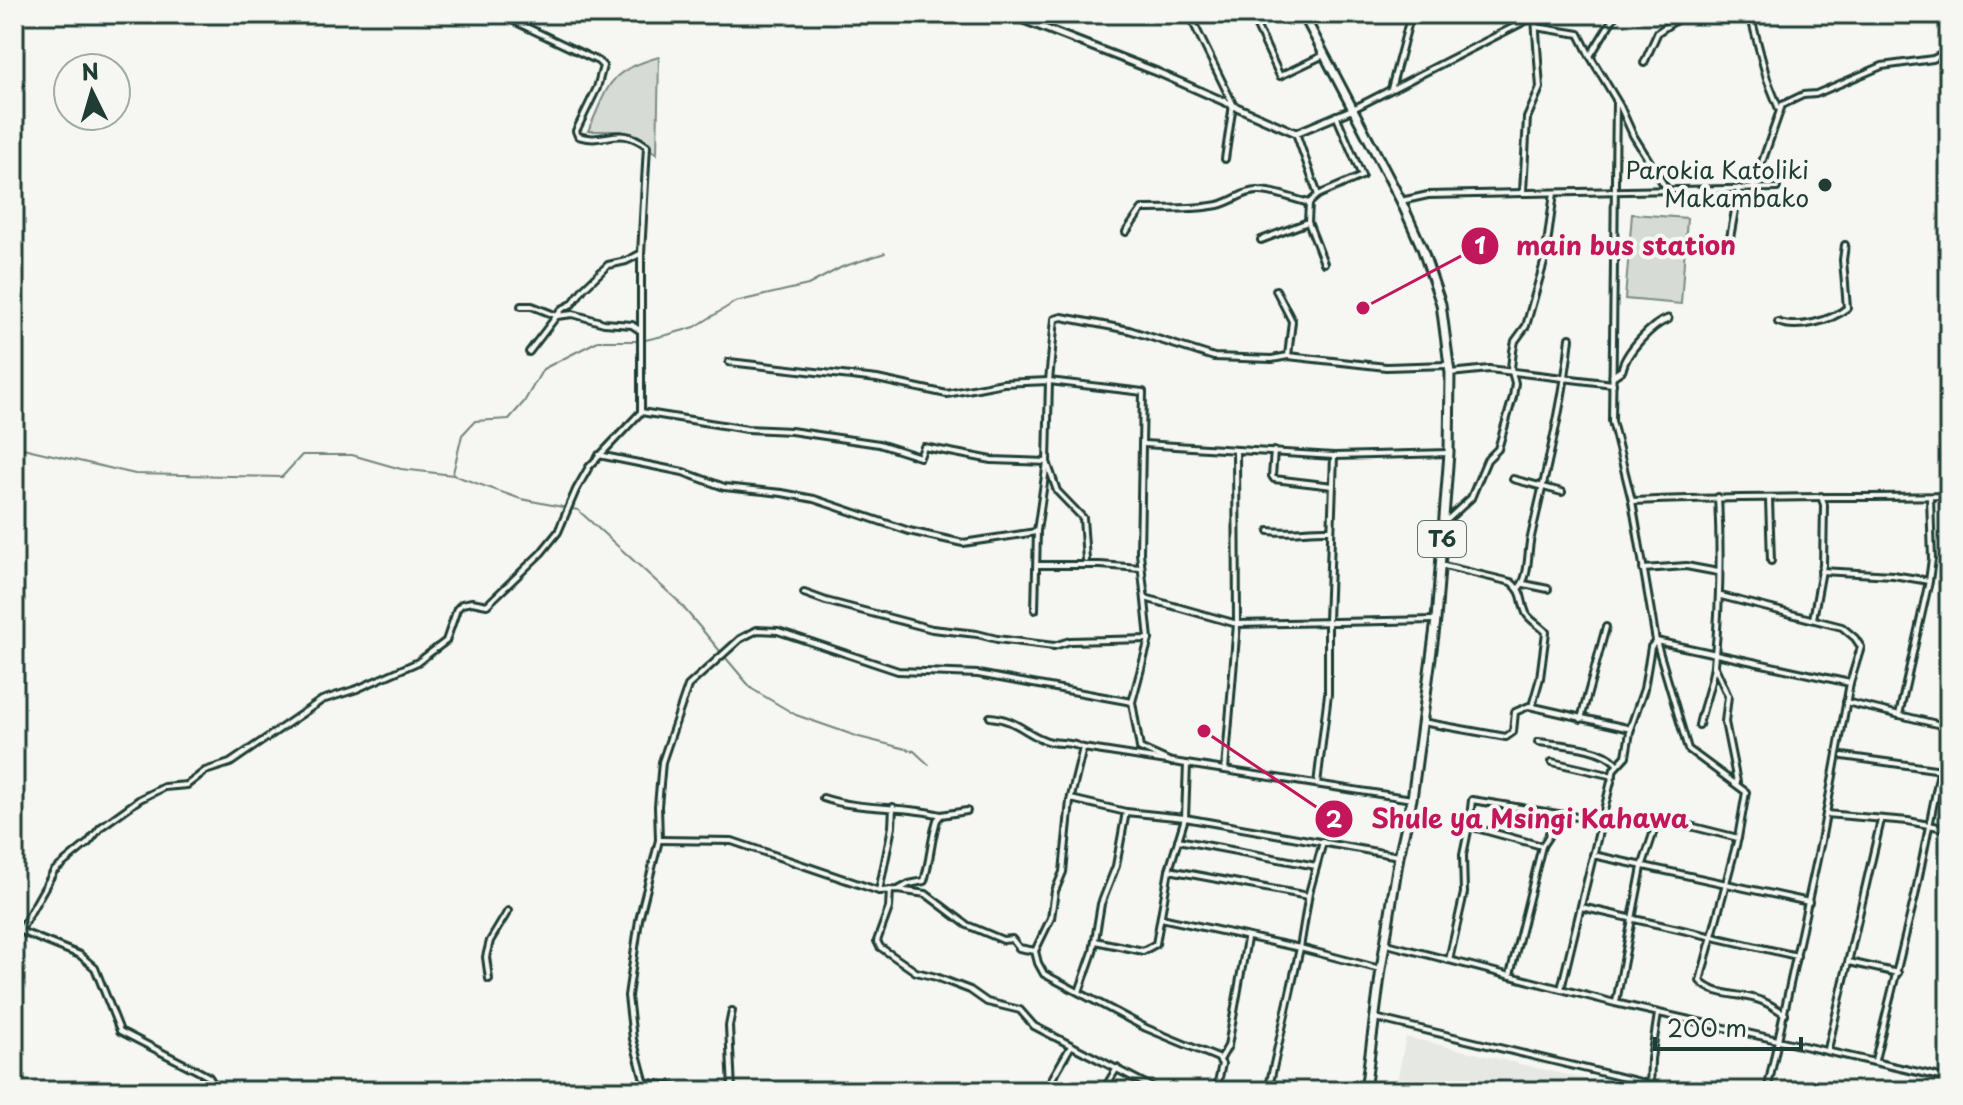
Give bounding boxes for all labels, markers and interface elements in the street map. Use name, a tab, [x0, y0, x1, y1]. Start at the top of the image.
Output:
north arrow	[52, 52, 132, 132]
text: N	[80, 53, 100, 88]
place label: Parokia Katoliki Makambako	[1626, 151, 1809, 215]
marker: Parokia Katoliki Makambako	[1816, 176, 1834, 194]
callout: main bus station	[1460, 221, 1752, 271]
text: main bus station	[1516, 225, 1736, 264]
text: 1	[1474, 226, 1486, 262]
road number: T6	[1418, 521, 1466, 557]
callout: Shule ya Msingi Kahawa	[1314, 794, 1706, 844]
text: Shule ya Msingi Kahawa	[1371, 798, 1689, 837]
text: 2	[1326, 800, 1343, 836]
scale bar	[1655, 1001, 1801, 1051]
text: 200 m	[1667, 1009, 1747, 1045]

